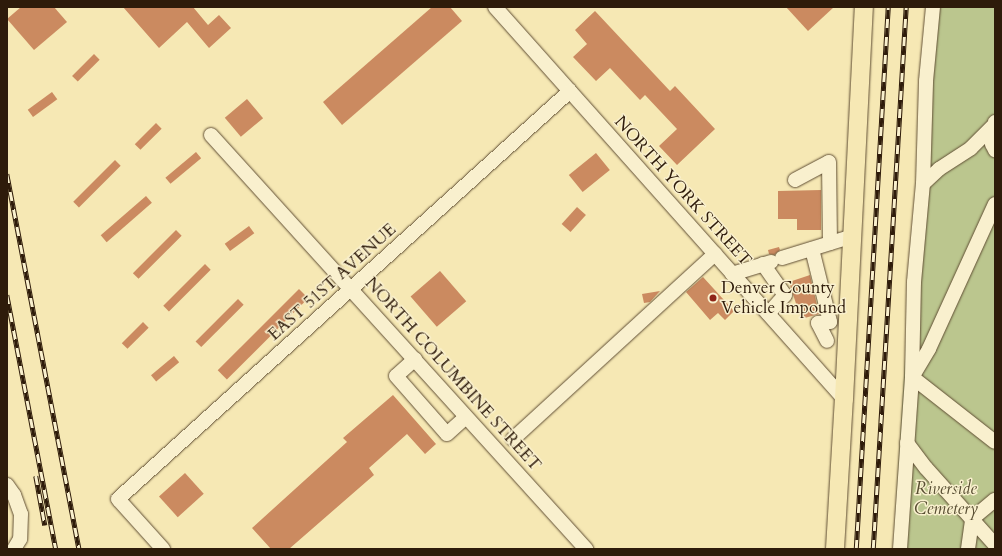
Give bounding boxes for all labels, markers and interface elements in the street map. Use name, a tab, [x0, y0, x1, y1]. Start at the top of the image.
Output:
street label: NORTH YORK STREET	[610, 112, 756, 270]
street label: EAST 51ST AVENUE	[264, 219, 400, 345]
street label: NORTH COLUMBINE STREET	[361, 273, 545, 475]
place label: Denver County Vehicle Impound	[721, 278, 846, 318]
marker: Denver County Vehicle Impound	[708, 293, 718, 303]
park label: Riverside Cemetery	[914, 479, 978, 519]

